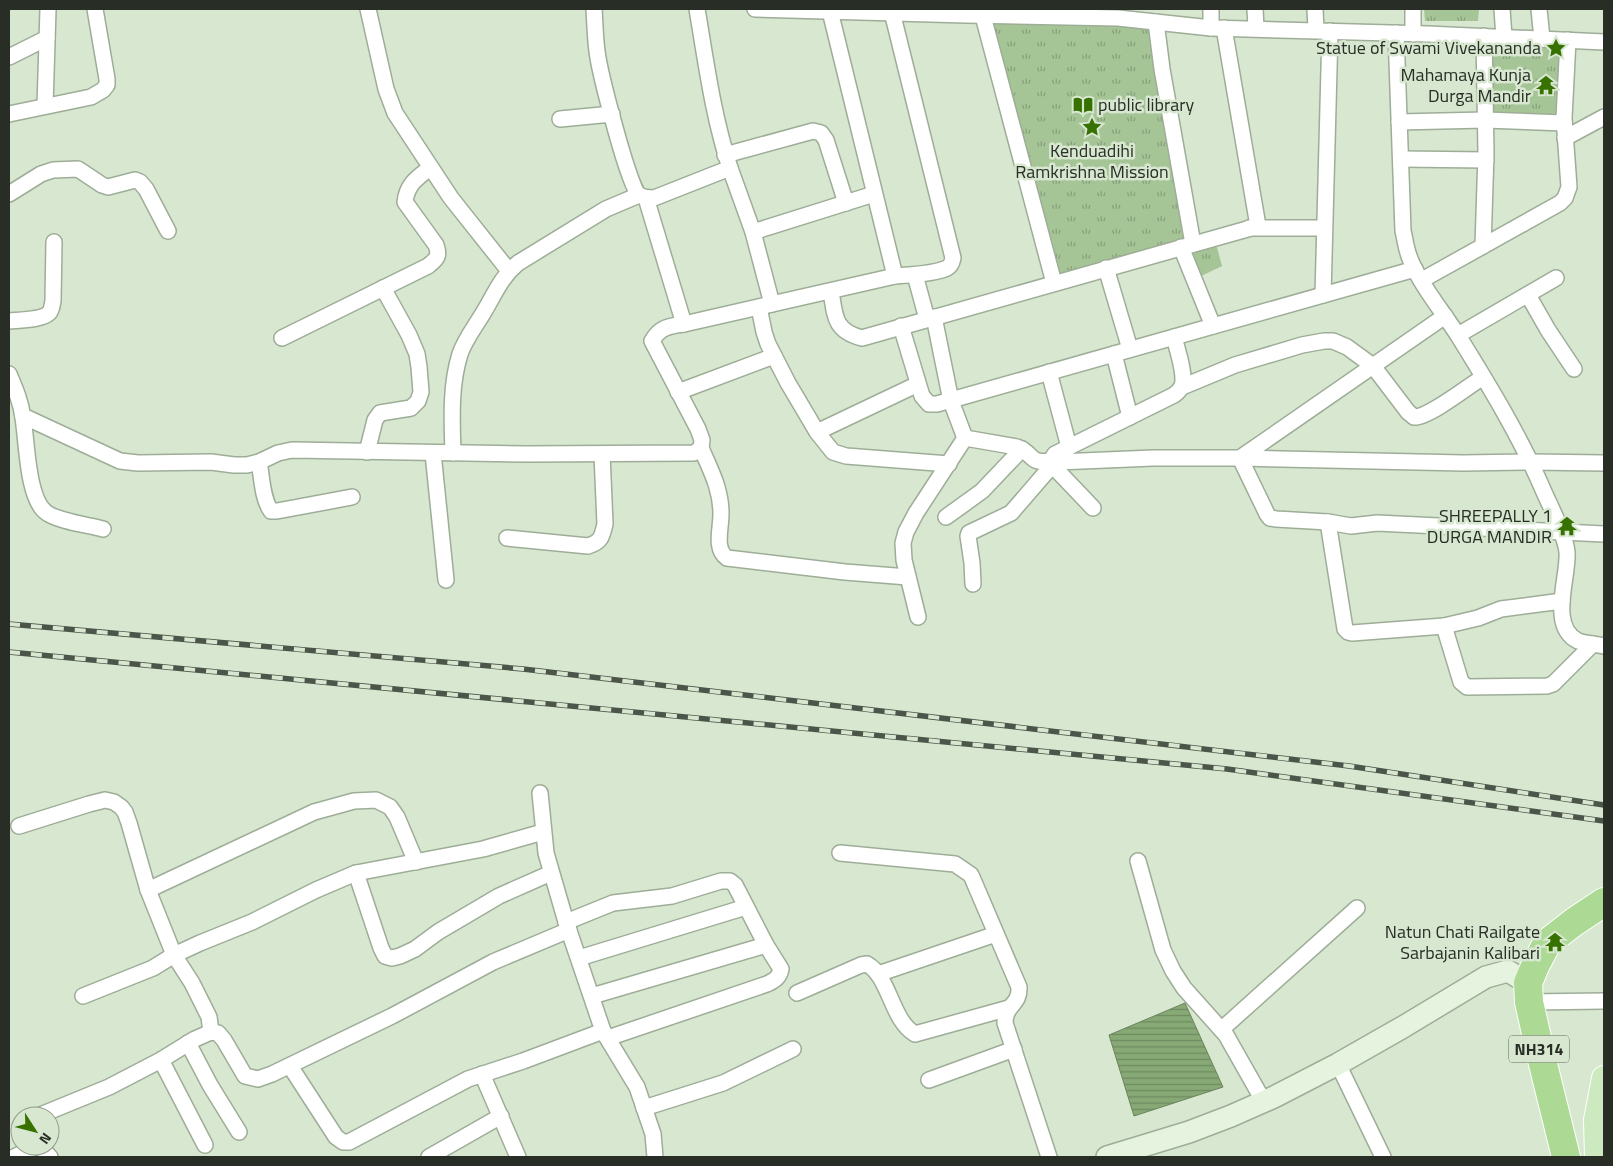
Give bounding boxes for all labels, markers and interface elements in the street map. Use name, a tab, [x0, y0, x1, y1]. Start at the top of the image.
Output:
place label: Statue of Swami Vivekananda	[1316, 34, 1541, 61]
place icon: Statue of Swami Vivekananda	[1545, 37, 1567, 59]
place label: Mahamaya Kunja Durga Mandir	[1401, 61, 1531, 109]
temple icon: Mahamaya Kunja Durga Mandir	[1535, 74, 1557, 96]
place label: public library	[1098, 91, 1194, 118]
library icon: public library	[1072, 94, 1094, 116]
place icon: Kenduadihi Ramkrishna Mission	[1081, 116, 1103, 138]
place label: Kenduadihi Ramkrishna Mission	[1015, 137, 1169, 185]
place label: SHREEPALLY 1 DURGA MANDIR	[1427, 502, 1552, 550]
temple icon: SHREEPALLY 1 DURGA MANDIR	[1556, 515, 1578, 537]
place label: Natun Chati Railgate Sarbajanin Kalibari	[1385, 918, 1540, 966]
temple icon: Natun Chati Railgate Sarbajanin Kalibari	[1544, 931, 1566, 953]
road number: NH314	[1509, 1036, 1569, 1062]
north arrow	[10, 1106, 60, 1156]
text: N	[35, 1129, 57, 1149]

